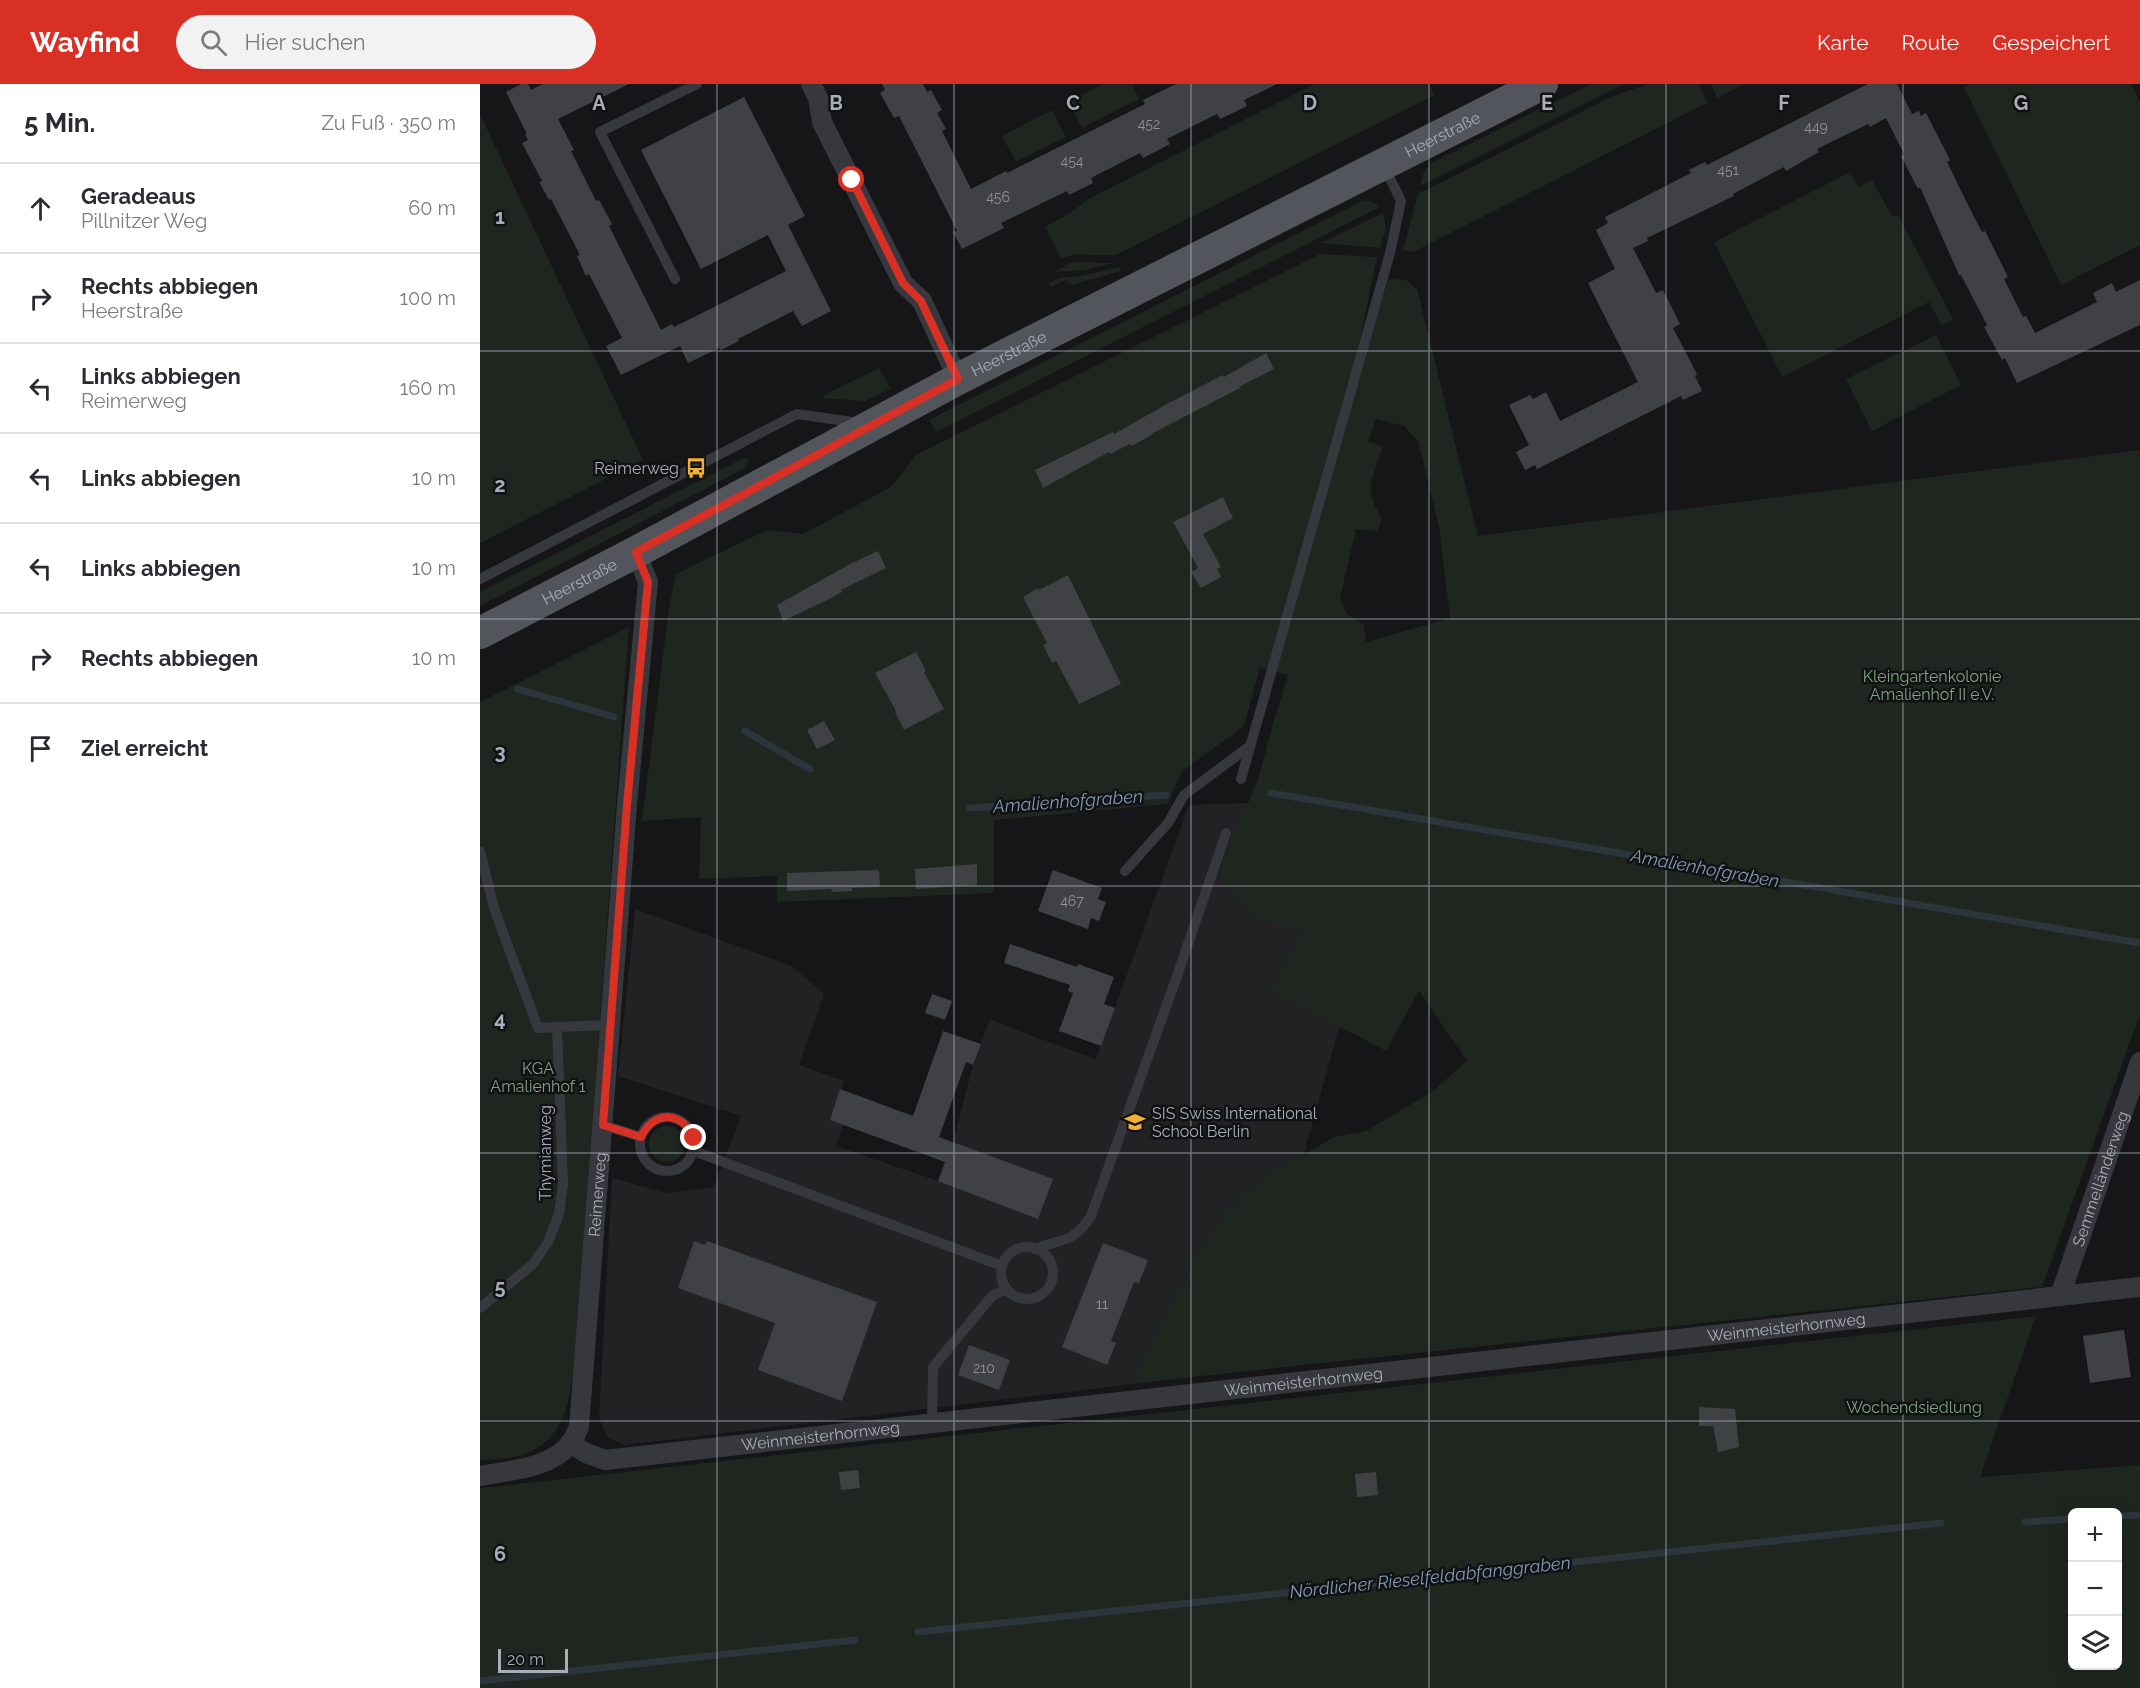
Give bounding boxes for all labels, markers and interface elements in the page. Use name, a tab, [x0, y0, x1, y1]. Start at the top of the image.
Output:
search box	[176, 15, 596, 69]
text: Wayfind	[30, 26, 140, 59]
icon: search	[197, 26, 230, 59]
text: Hier suchen	[245, 29, 366, 55]
text: Karte	[1817, 30, 1869, 55]
text: Route	[1902, 30, 1959, 55]
text: Gespeichert	[1992, 30, 2110, 55]
text: A	[592, 91, 606, 115]
text: B	[829, 91, 843, 115]
text: C	[1066, 91, 1080, 115]
text: D	[1303, 91, 1317, 115]
text: E	[1541, 91, 1553, 115]
text: F	[1778, 91, 1790, 115]
text: G	[2014, 91, 2028, 115]
street label: Heerstraße	[1402, 107, 1483, 161]
text: 5 Min.	[24, 108, 95, 138]
text: Zu Fuß · 350 m	[321, 111, 456, 135]
house number: 452	[1138, 116, 1160, 132]
house number: 449	[1804, 119, 1828, 135]
house number: 454	[1061, 153, 1084, 169]
house number: 451	[1717, 162, 1739, 178]
route start	[838, 166, 864, 192]
text: Geradeaus	[81, 183, 196, 209]
house number: 456	[986, 189, 1010, 205]
icon: ahead	[24, 192, 57, 225]
text: 60 m	[408, 196, 456, 220]
text: 1	[495, 205, 505, 229]
text: Pillnitzer Weg	[81, 209, 207, 233]
text: Rechts abbiegen	[81, 273, 258, 299]
icon: right	[24, 282, 57, 315]
text: 100 m	[399, 286, 456, 310]
text: Heerstraße	[81, 299, 183, 323]
street label: Heerstraße	[968, 327, 1049, 380]
text: Links abbiegen	[81, 363, 241, 389]
icon: left	[24, 372, 57, 405]
text: 160 m	[400, 376, 456, 400]
text: Reimerweg	[81, 389, 187, 413]
bus stop icon: Reimerweg	[684, 456, 708, 480]
place label: Reimerweg	[594, 459, 679, 478]
icon: left	[24, 462, 57, 495]
text: Links abbiegen	[81, 465, 241, 491]
text: 10 m	[412, 466, 456, 490]
text: 2	[494, 473, 506, 497]
icon: left	[24, 552, 57, 585]
street label: Heerstraße	[539, 554, 620, 609]
text: Links abbiegen	[81, 555, 241, 581]
text: 10 m	[412, 556, 456, 580]
icon: right	[24, 642, 57, 675]
text: Rechts abbiegen	[81, 645, 258, 671]
text: 10 m	[412, 646, 456, 670]
park label: Kleingartenkolonie Amalienhof II e.V.	[1863, 667, 2001, 704]
icon: arrive	[24, 732, 57, 765]
text: Ziel erreicht	[81, 735, 208, 761]
text: 3	[494, 740, 506, 764]
water label: Amalienhofgraben	[991, 785, 1144, 817]
water label: Amalienhofgraben	[1628, 844, 1781, 891]
house number: 467	[1060, 893, 1084, 909]
text: 4	[494, 1007, 506, 1031]
park label: KGA Amalienhof 1	[490, 1059, 586, 1096]
place label: SIS Swiss International School Berlin	[1152, 1104, 1318, 1141]
street label: Thymianweg	[536, 1105, 555, 1201]
street label: Semmelländerweg	[2068, 1109, 2132, 1249]
school or university icon: SIS Swiss International School Berlin	[1123, 1110, 1147, 1134]
route end	[680, 1124, 706, 1150]
street label: Reimerweg	[584, 1151, 610, 1238]
text: 5	[494, 1275, 506, 1299]
house number: 11	[1096, 1296, 1108, 1312]
street label: Weinmeisterhornweg	[1706, 1308, 1867, 1345]
house number: 210	[973, 1360, 995, 1376]
street label: Weinmeisterhornweg	[1223, 1363, 1384, 1400]
park label: Wochendsiedlung	[1846, 1398, 1982, 1417]
street label: Weinmeisterhornweg	[740, 1417, 901, 1454]
map controls	[2068, 1508, 2122, 1670]
button: +	[2068, 1508, 2122, 1562]
text: 6	[494, 1542, 506, 1566]
water label: Nördlicher Rieselfeldabfanggraben	[1288, 1552, 1572, 1602]
button: −	[2068, 1562, 2122, 1616]
button: layers	[2068, 1616, 2122, 1670]
scale bar	[498, 1646, 568, 1674]
text: 20 m	[507, 1650, 544, 1669]

